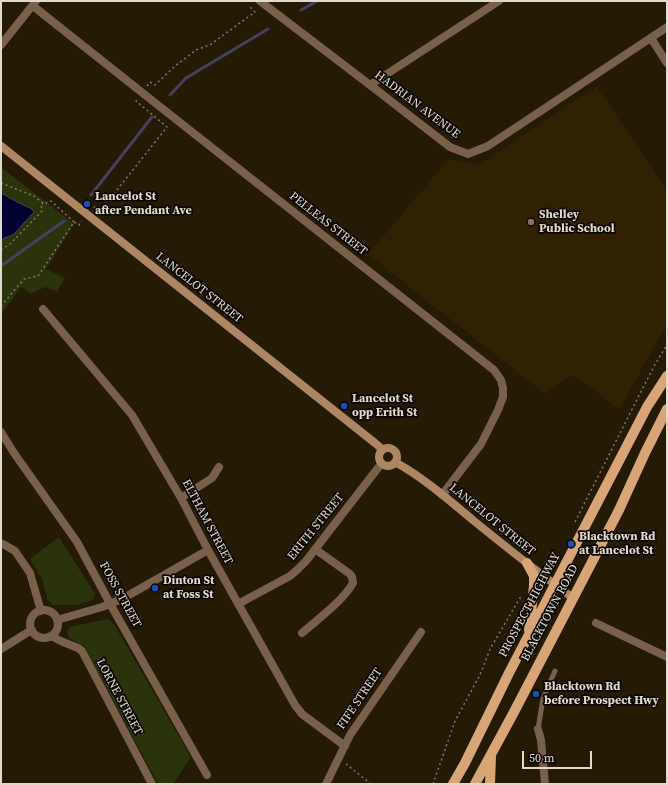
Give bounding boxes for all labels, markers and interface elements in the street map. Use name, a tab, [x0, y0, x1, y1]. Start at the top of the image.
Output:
street label: HADRIAN AVENUE	[371, 68, 463, 142]
street label: PELLEAS STREET	[286, 189, 370, 259]
place label: Lancelot St after Pendant Ave	[95, 190, 192, 218]
marker: Lancelot St after Pendant Ave	[82, 199, 92, 209]
place label: Shelley Public School	[539, 208, 615, 236]
marker: Shelley Public School	[526, 217, 536, 227]
street label: LANCELOT STREET	[153, 250, 245, 326]
place label: Lancelot St opp Erith St	[352, 392, 417, 420]
marker: Lancelot St opp Erith St	[339, 401, 349, 411]
street label: ELTHAM STREET	[178, 477, 236, 567]
street label: LANCELOT STREET	[446, 481, 538, 559]
street label: ERITH STREET	[285, 491, 347, 563]
place label: Blacktown Rd at Lancelot St	[579, 530, 655, 558]
marker: Blacktown Rd at Lancelot St	[566, 539, 576, 549]
street label: PROSPECT HIGHWAY	[496, 550, 564, 660]
street label: FOSS STREET	[96, 560, 144, 630]
street label: BLACKTOWN ROAD	[518, 562, 582, 664]
place label: Dinton St at Foss St	[163, 574, 214, 602]
marker: Dinton St at Foss St	[150, 583, 160, 593]
street label: LORNE STREET	[93, 656, 145, 738]
street label: FIFE STREET	[334, 666, 386, 732]
place label: Blacktown Rd before Prospect Hwy	[544, 680, 659, 708]
marker: Blacktown Rd before Prospect Hwy	[531, 689, 541, 699]
scale bar	[524, 743, 594, 769]
text: 50 m	[529, 750, 555, 766]

